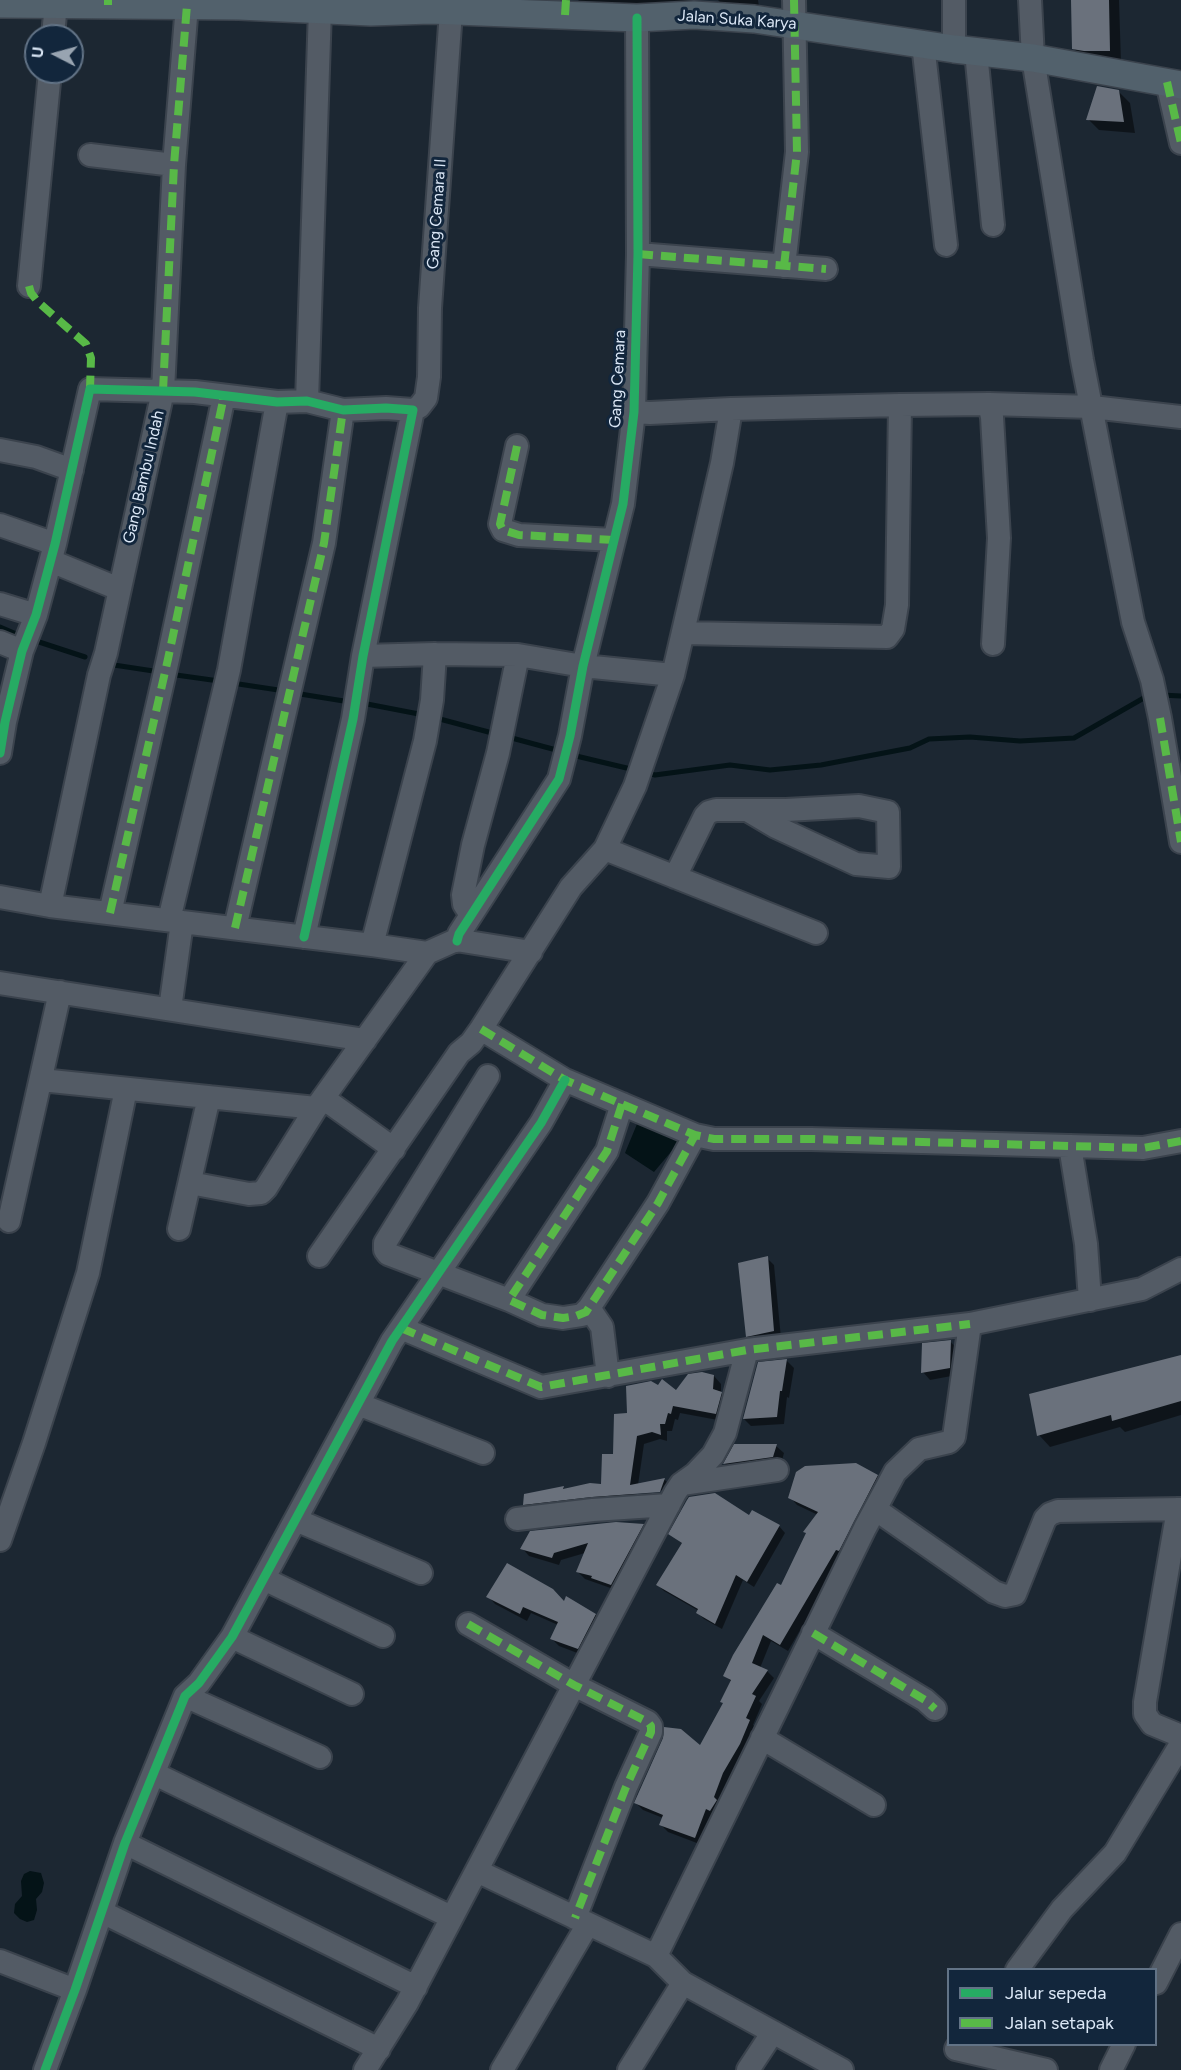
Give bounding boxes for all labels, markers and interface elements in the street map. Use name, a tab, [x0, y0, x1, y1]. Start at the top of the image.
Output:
street label: Jalan Suka Karya	[677, 6, 797, 34]
north arrow	[24, 24, 84, 84]
text: U	[28, 46, 48, 59]
street label: Gang Cemara II	[424, 158, 450, 270]
street label: Gang Cemara	[606, 329, 630, 429]
street label: Gang Bambu Indah	[119, 409, 169, 545]
legend	[947, 1968, 1157, 2046]
text: Jalur sepeda	[1005, 1982, 1106, 2004]
text: Jalan setapak	[1005, 2012, 1114, 2034]

